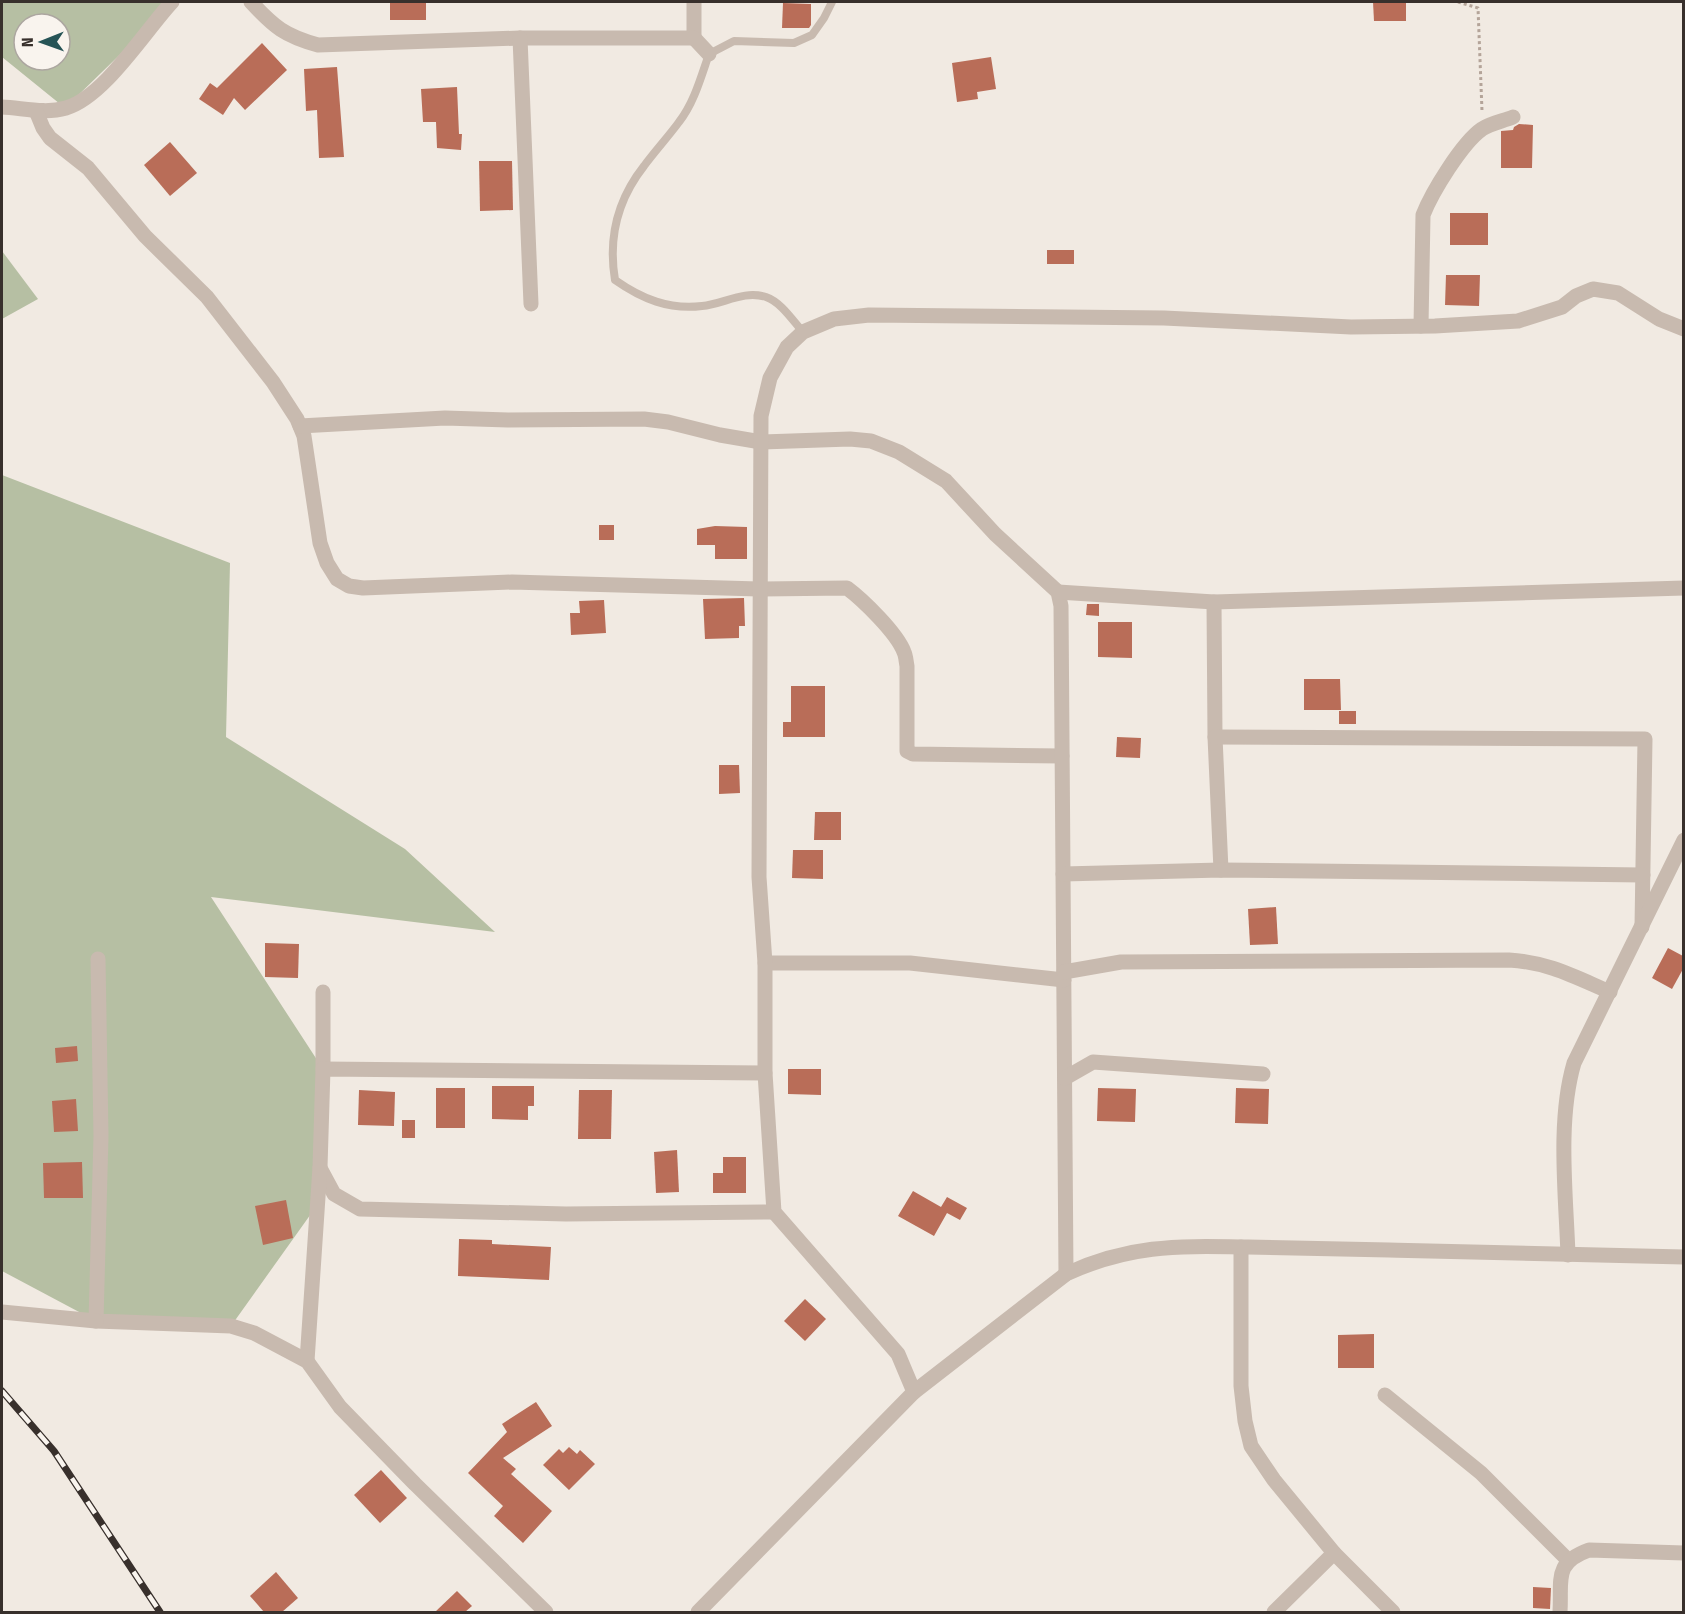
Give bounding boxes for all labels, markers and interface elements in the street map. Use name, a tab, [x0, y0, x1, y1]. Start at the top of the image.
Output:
north arrow	[12, 12, 72, 72]
text: N	[18, 37, 37, 47]

